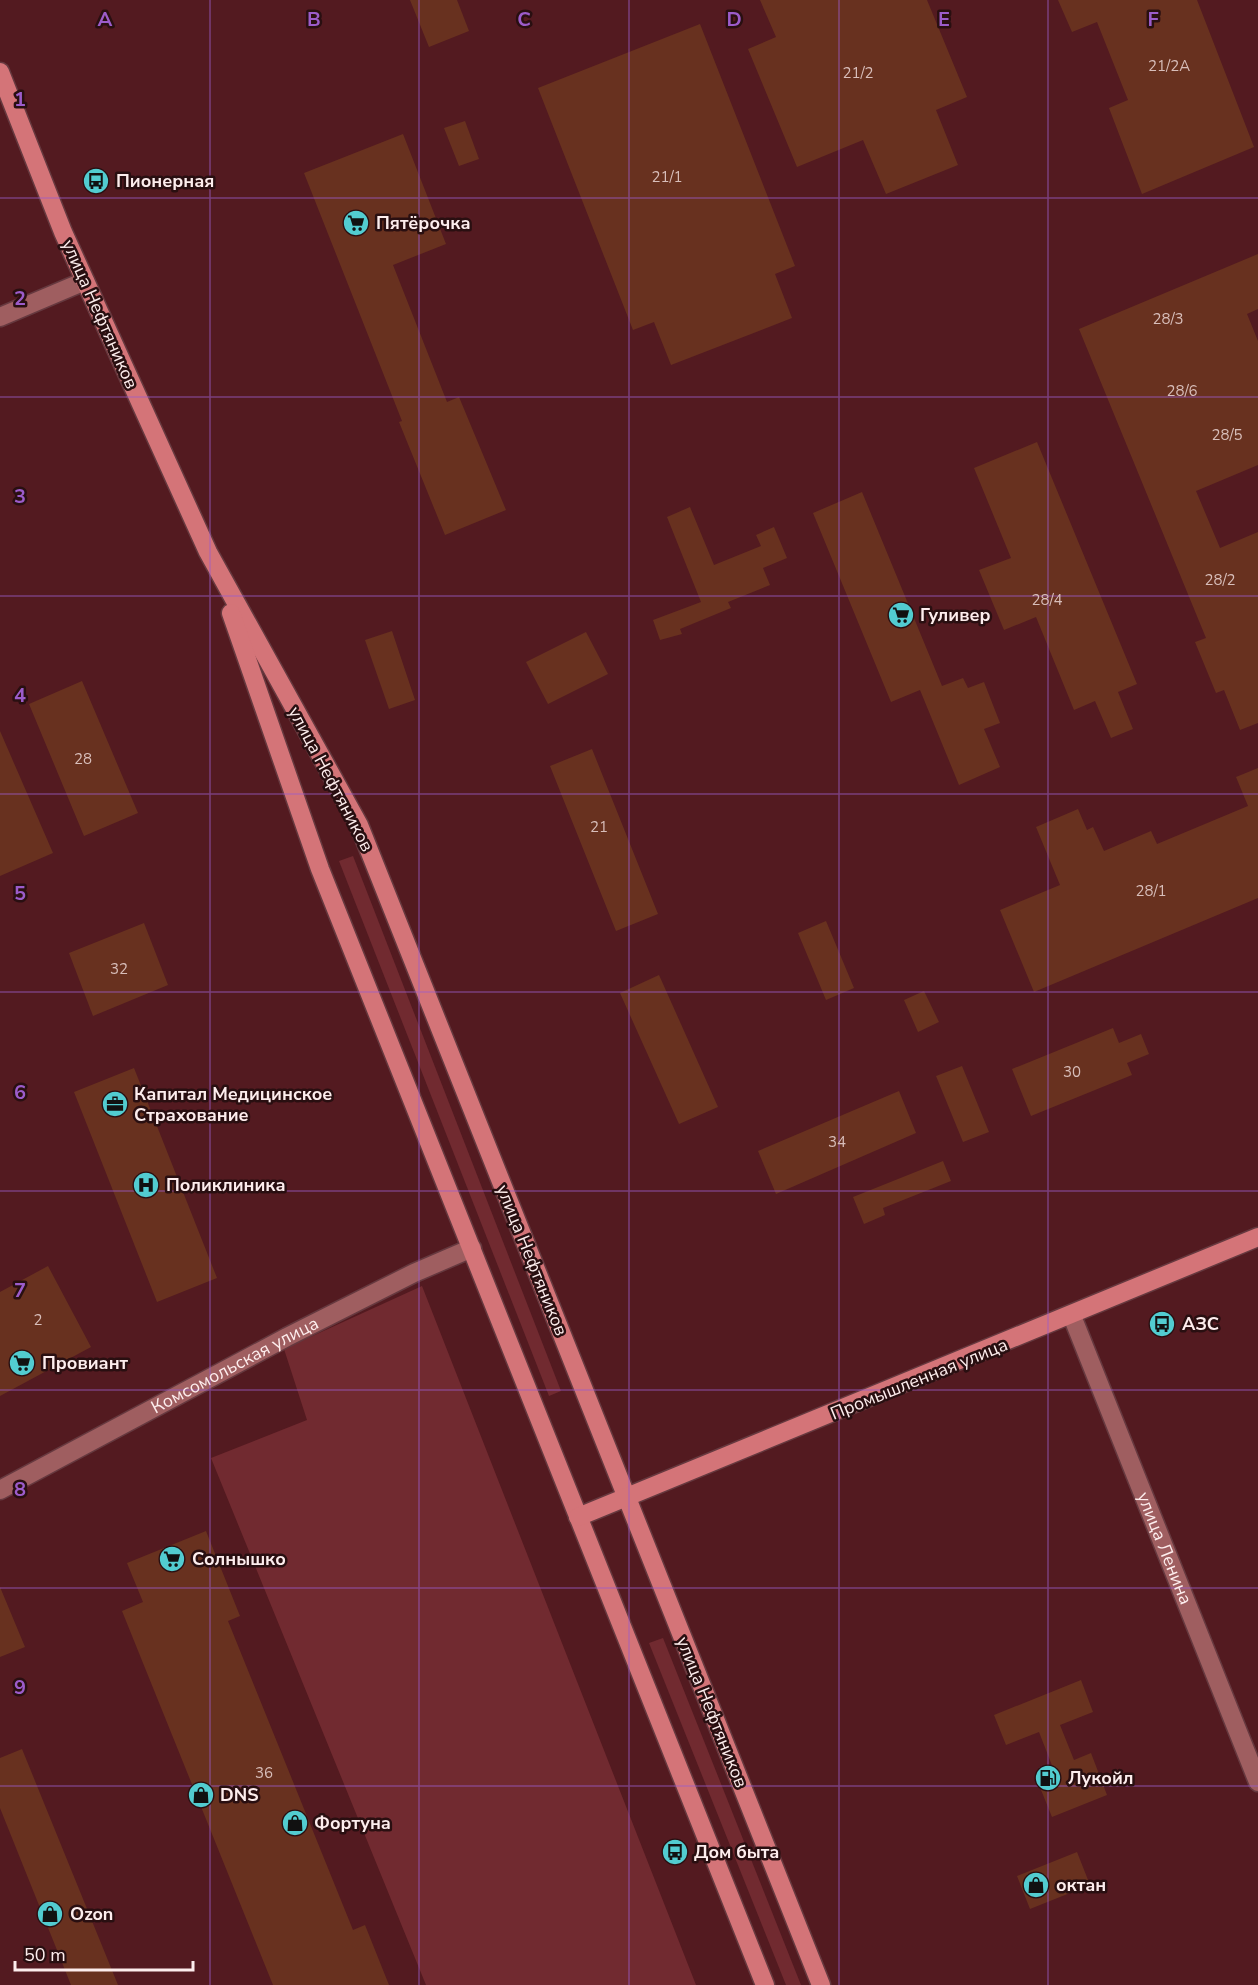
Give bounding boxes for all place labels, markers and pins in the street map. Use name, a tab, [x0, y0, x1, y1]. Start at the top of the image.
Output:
bus stop icon: Пионерная	[81, 166, 111, 196]
place label: Пионерная	[116, 169, 214, 193]
supermarket icon: Пятёрочка	[341, 208, 371, 238]
place label: Пятёрочка	[376, 211, 471, 235]
supermarket icon: Гуливер	[886, 600, 916, 630]
place label: Гуливер	[920, 603, 991, 627]
place label: Капитал Медицинское Страхование	[134, 1082, 332, 1127]
office icon: Капитал Медицинское Страхование	[100, 1089, 130, 1119]
hospital icon: Поликлиника	[131, 1170, 161, 1200]
place label: Поликлиника	[166, 1173, 286, 1197]
bus stop icon: АЗС	[1147, 1309, 1177, 1339]
place label: АЗС	[1182, 1312, 1219, 1336]
supermarket icon: Провиант	[7, 1348, 37, 1378]
place label: Провиант	[42, 1351, 129, 1375]
supermarket icon: Солнышко	[157, 1544, 187, 1574]
place label: Солнышко	[192, 1547, 286, 1571]
fuel station icon: Лукойл	[1033, 1763, 1063, 1793]
place label: Лукойл	[1068, 1766, 1134, 1790]
shop icon: DNS	[186, 1780, 216, 1810]
place label: DNS	[220, 1783, 259, 1807]
shop icon: Фортуна	[280, 1808, 310, 1838]
place label: Фортуна	[314, 1811, 391, 1835]
bus stop icon: Дом быта	[660, 1837, 690, 1867]
place label: Дом быта	[694, 1840, 779, 1864]
shop icon: октан	[1021, 1870, 1051, 1900]
place label: октан	[1056, 1873, 1106, 1897]
shop icon: Ozon	[35, 1899, 65, 1929]
place label: Ozon	[70, 1902, 113, 1926]

